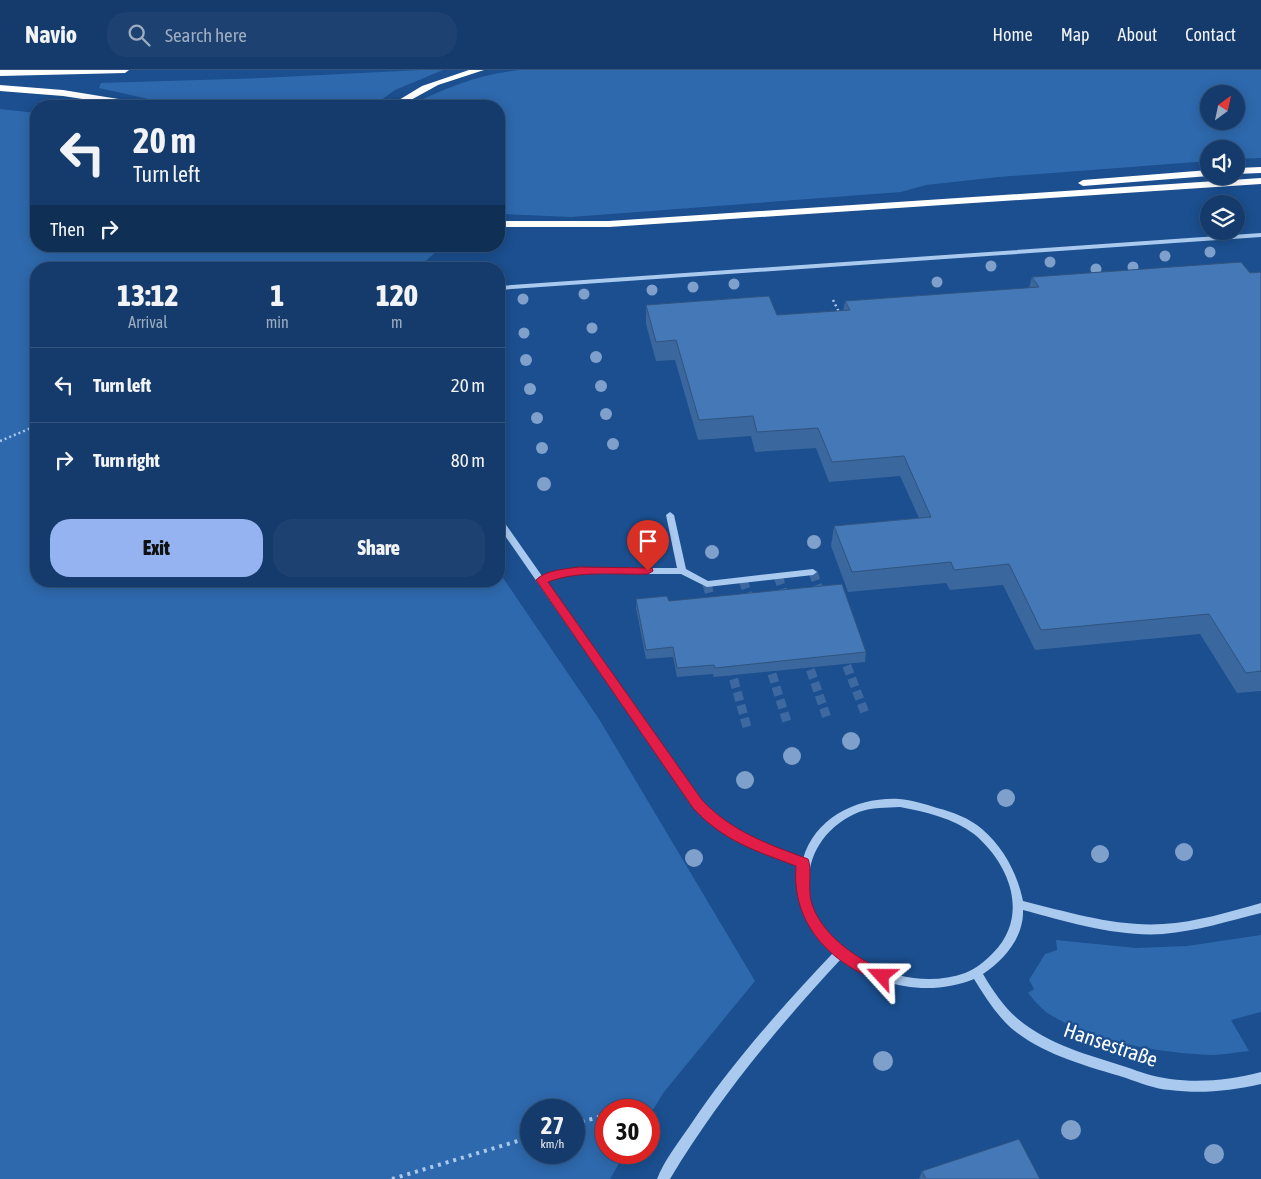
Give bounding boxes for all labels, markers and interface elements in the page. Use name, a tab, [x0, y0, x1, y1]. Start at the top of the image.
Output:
search box	[107, 12, 457, 57]
text: Navio	[25, 21, 77, 48]
icon: search	[125, 21, 153, 49]
text: Search here	[165, 24, 247, 46]
text: Home	[993, 24, 1033, 45]
text: Map	[1061, 24, 1090, 45]
text: About	[1118, 24, 1157, 45]
text: Contact	[1185, 24, 1236, 45]
north arrow	[1200, 85, 1245, 130]
map controls	[1200, 85, 1245, 240]
icon: left	[50, 120, 115, 185]
text: 20 m	[133, 120, 196, 160]
button: sound	[1200, 140, 1245, 185]
text: Turn left	[133, 161, 200, 187]
button: layers	[1200, 195, 1245, 240]
icon: right	[95, 215, 123, 243]
text: Then	[50, 218, 85, 240]
text: 13:12	[117, 278, 179, 312]
text: 1	[270, 278, 284, 312]
text: 120	[376, 278, 418, 312]
text: Arrival	[128, 313, 167, 331]
text: min	[266, 313, 289, 331]
text: m	[391, 313, 403, 331]
icon: left	[50, 371, 78, 399]
text: Turn left	[93, 374, 151, 396]
text: 20 m	[451, 374, 485, 396]
icon: right	[50, 446, 78, 474]
text: Turn right	[93, 449, 160, 471]
text: 80 m	[451, 449, 485, 471]
button: Exit	[50, 519, 263, 577]
button: Share	[273, 519, 485, 577]
pin	[627, 520, 669, 571]
icon: arrive	[634, 527, 662, 555]
position arrow	[855, 949, 907, 1001]
street label: Hansestraße	[1061, 1017, 1161, 1071]
speed limit sign: 30	[595, 1099, 660, 1164]
text: 27	[541, 1111, 564, 1139]
text: km/h	[541, 1137, 564, 1151]

